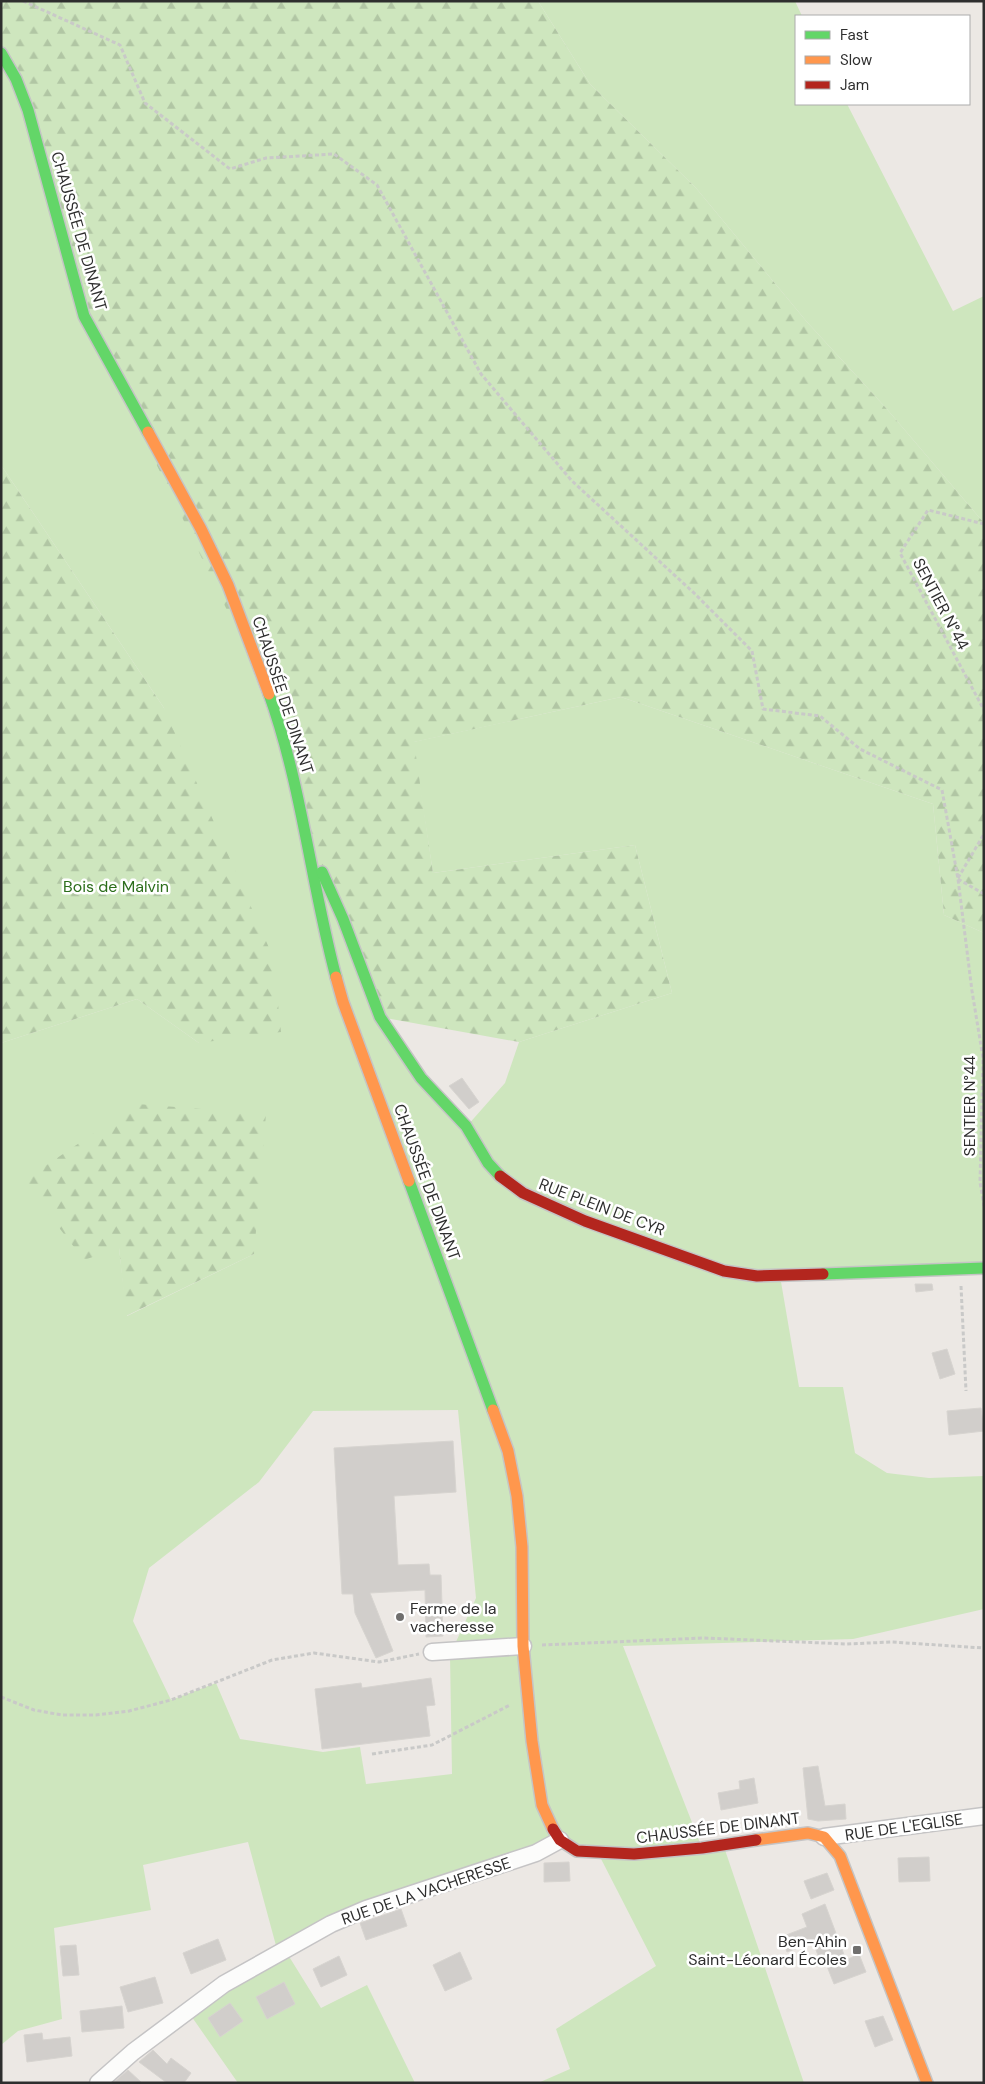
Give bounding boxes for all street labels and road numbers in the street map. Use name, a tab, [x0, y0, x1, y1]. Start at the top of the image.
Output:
street label: CHAUSSÉE DE DINANT	[46, 149, 112, 313]
street label: SENTIER N°44	[908, 555, 974, 654]
street label: CHAUSSÉE DE DINANT	[248, 613, 318, 777]
street label: SENTIER N°44	[959, 1055, 980, 1156]
street label: CHAUSSÉE DE DINANT	[389, 1101, 465, 1263]
street label: RUE PLEIN DE CYR	[536, 1173, 668, 1241]
street label: CHAUSSÉE DE DINANT	[635, 1808, 801, 1848]
street label: RUE DE L'EGLISE	[843, 1808, 965, 1846]
street label: RUE DE LA VACHERESSE	[339, 1852, 513, 1930]

